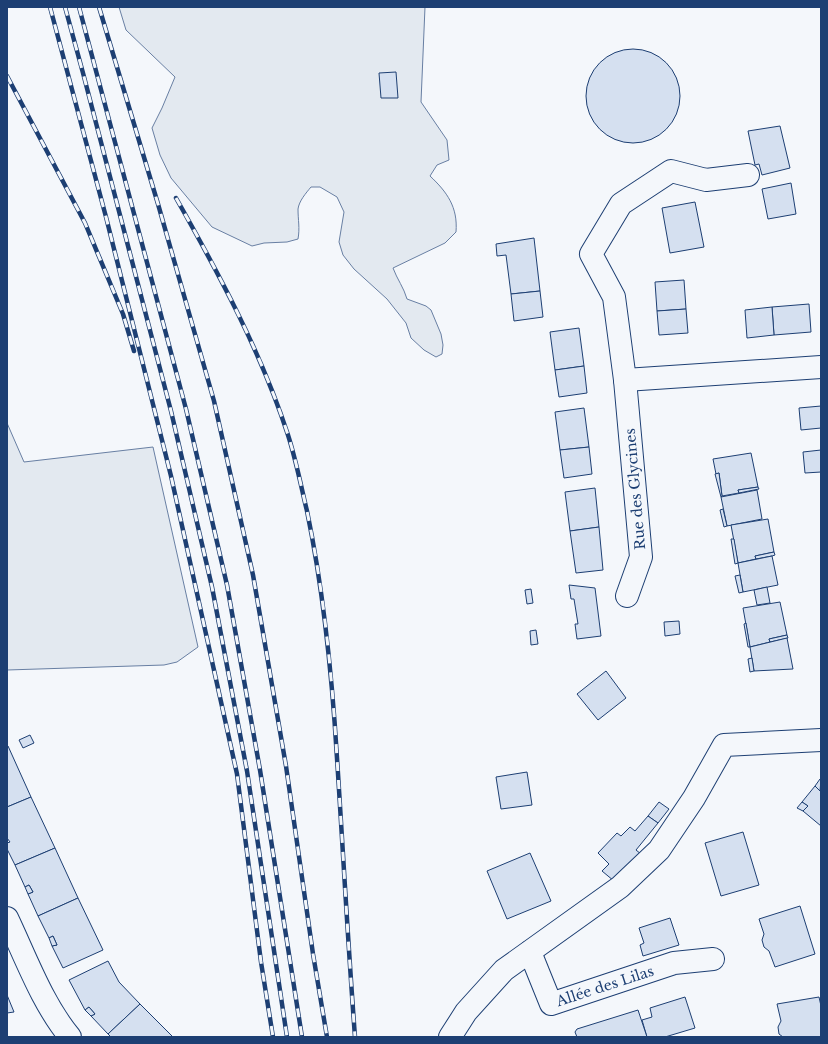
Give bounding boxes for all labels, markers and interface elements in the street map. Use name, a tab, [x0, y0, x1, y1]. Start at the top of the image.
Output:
street label: Rue des Glycines	[621, 427, 649, 551]
street label: Allée des Lilas	[553, 962, 656, 1011]

